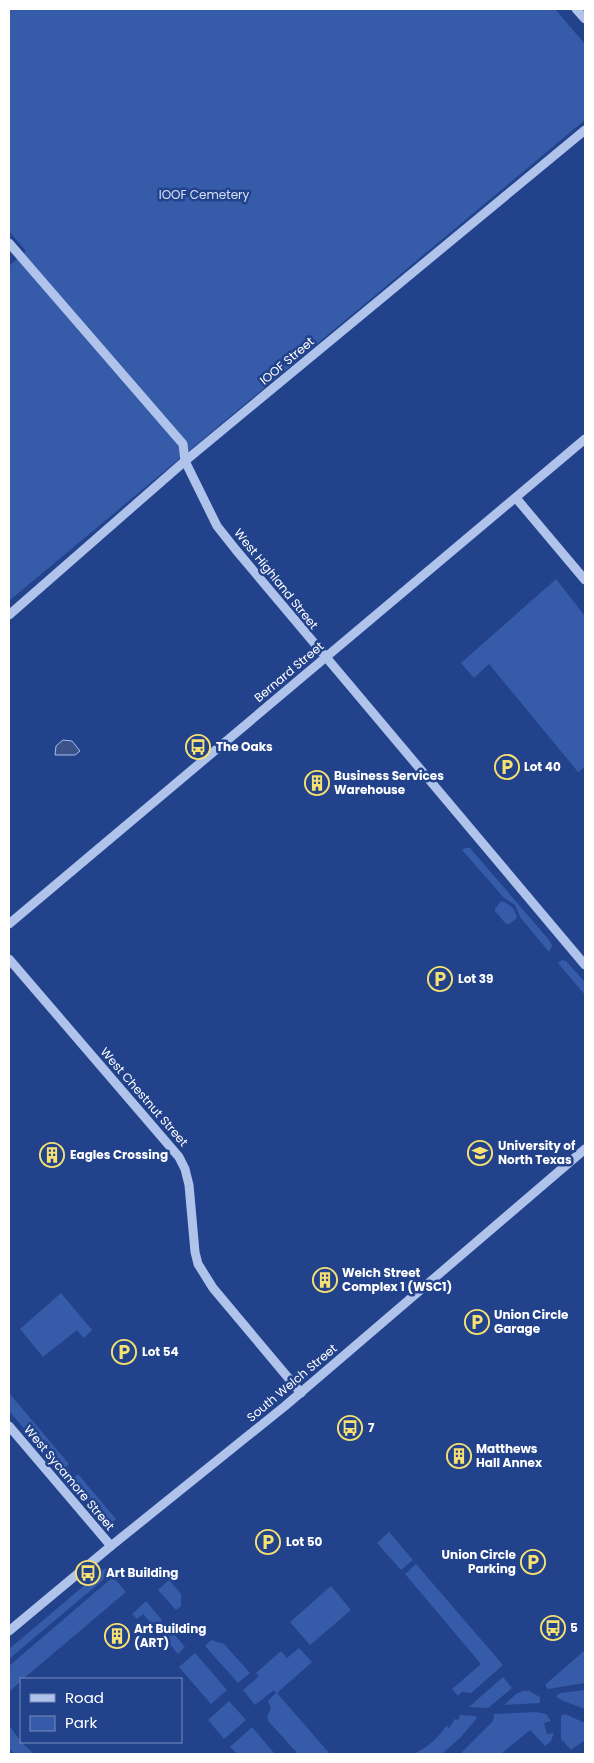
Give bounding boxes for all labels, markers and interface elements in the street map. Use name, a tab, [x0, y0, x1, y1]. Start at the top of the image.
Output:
park label: IOOF Cemetery	[159, 186, 250, 203]
street label: IOOF Street	[256, 333, 318, 388]
street label: West Highland Street	[230, 525, 322, 633]
street label: Bernard Street	[250, 637, 327, 706]
bus stop icon: The Oaks	[185, 734, 211, 760]
place label: The Oaks	[216, 738, 273, 755]
parking icon: Lot 40	[494, 754, 520, 780]
place label: Lot 40	[524, 758, 561, 775]
place label: Business Services Warehouse	[334, 767, 444, 798]
building icon: Business Services Warehouse	[304, 770, 330, 796]
parking icon: Lot 39	[427, 966, 453, 992]
place label: Lot 39	[458, 970, 493, 987]
street label: West Chestnut Street	[97, 1044, 192, 1150]
place label: University of North Texas	[498, 1137, 576, 1168]
school or university icon: University of North Texas	[467, 1140, 493, 1166]
building icon: Eagles Crossing	[39, 1142, 65, 1168]
place label: Eagles Crossing	[70, 1146, 168, 1163]
place label: Welch Street Complex 1 (WSC1)	[342, 1264, 452, 1295]
building icon: Welch Street Complex 1 (WSC1)	[312, 1267, 338, 1293]
place label: Union Circle Garage	[494, 1306, 569, 1337]
parking icon: Union Circle Garage	[464, 1309, 490, 1335]
parking icon: Lot 54	[111, 1339, 137, 1365]
street label: South Welch Street	[243, 1340, 340, 1425]
place label: Lot 54	[142, 1343, 179, 1360]
bus stop icon: 7	[337, 1415, 363, 1441]
place label: 7	[368, 1419, 375, 1436]
street label: West Sycamore Street	[20, 1421, 118, 1534]
place label: Matthews Hall Annex	[476, 1440, 543, 1471]
building icon: Matthews Hall Annex	[446, 1443, 472, 1469]
parking icon: Lot 50	[255, 1529, 281, 1555]
place label: Lot 50	[286, 1533, 323, 1550]
place label: Union Circle Parking	[442, 1546, 517, 1577]
parking icon: Union Circle Parking	[520, 1549, 546, 1575]
bus stop icon: Art Building	[75, 1560, 101, 1586]
place label: Art Building	[106, 1564, 178, 1581]
bus stop icon: 5	[540, 1615, 566, 1641]
place label: 5	[570, 1619, 578, 1636]
place label: Art Building (ART)	[134, 1620, 206, 1651]
building icon: Art Building (ART)	[104, 1623, 130, 1649]
legend	[20, 1678, 182, 1743]
text: Road	[65, 1687, 104, 1708]
text: Park	[65, 1712, 97, 1733]

